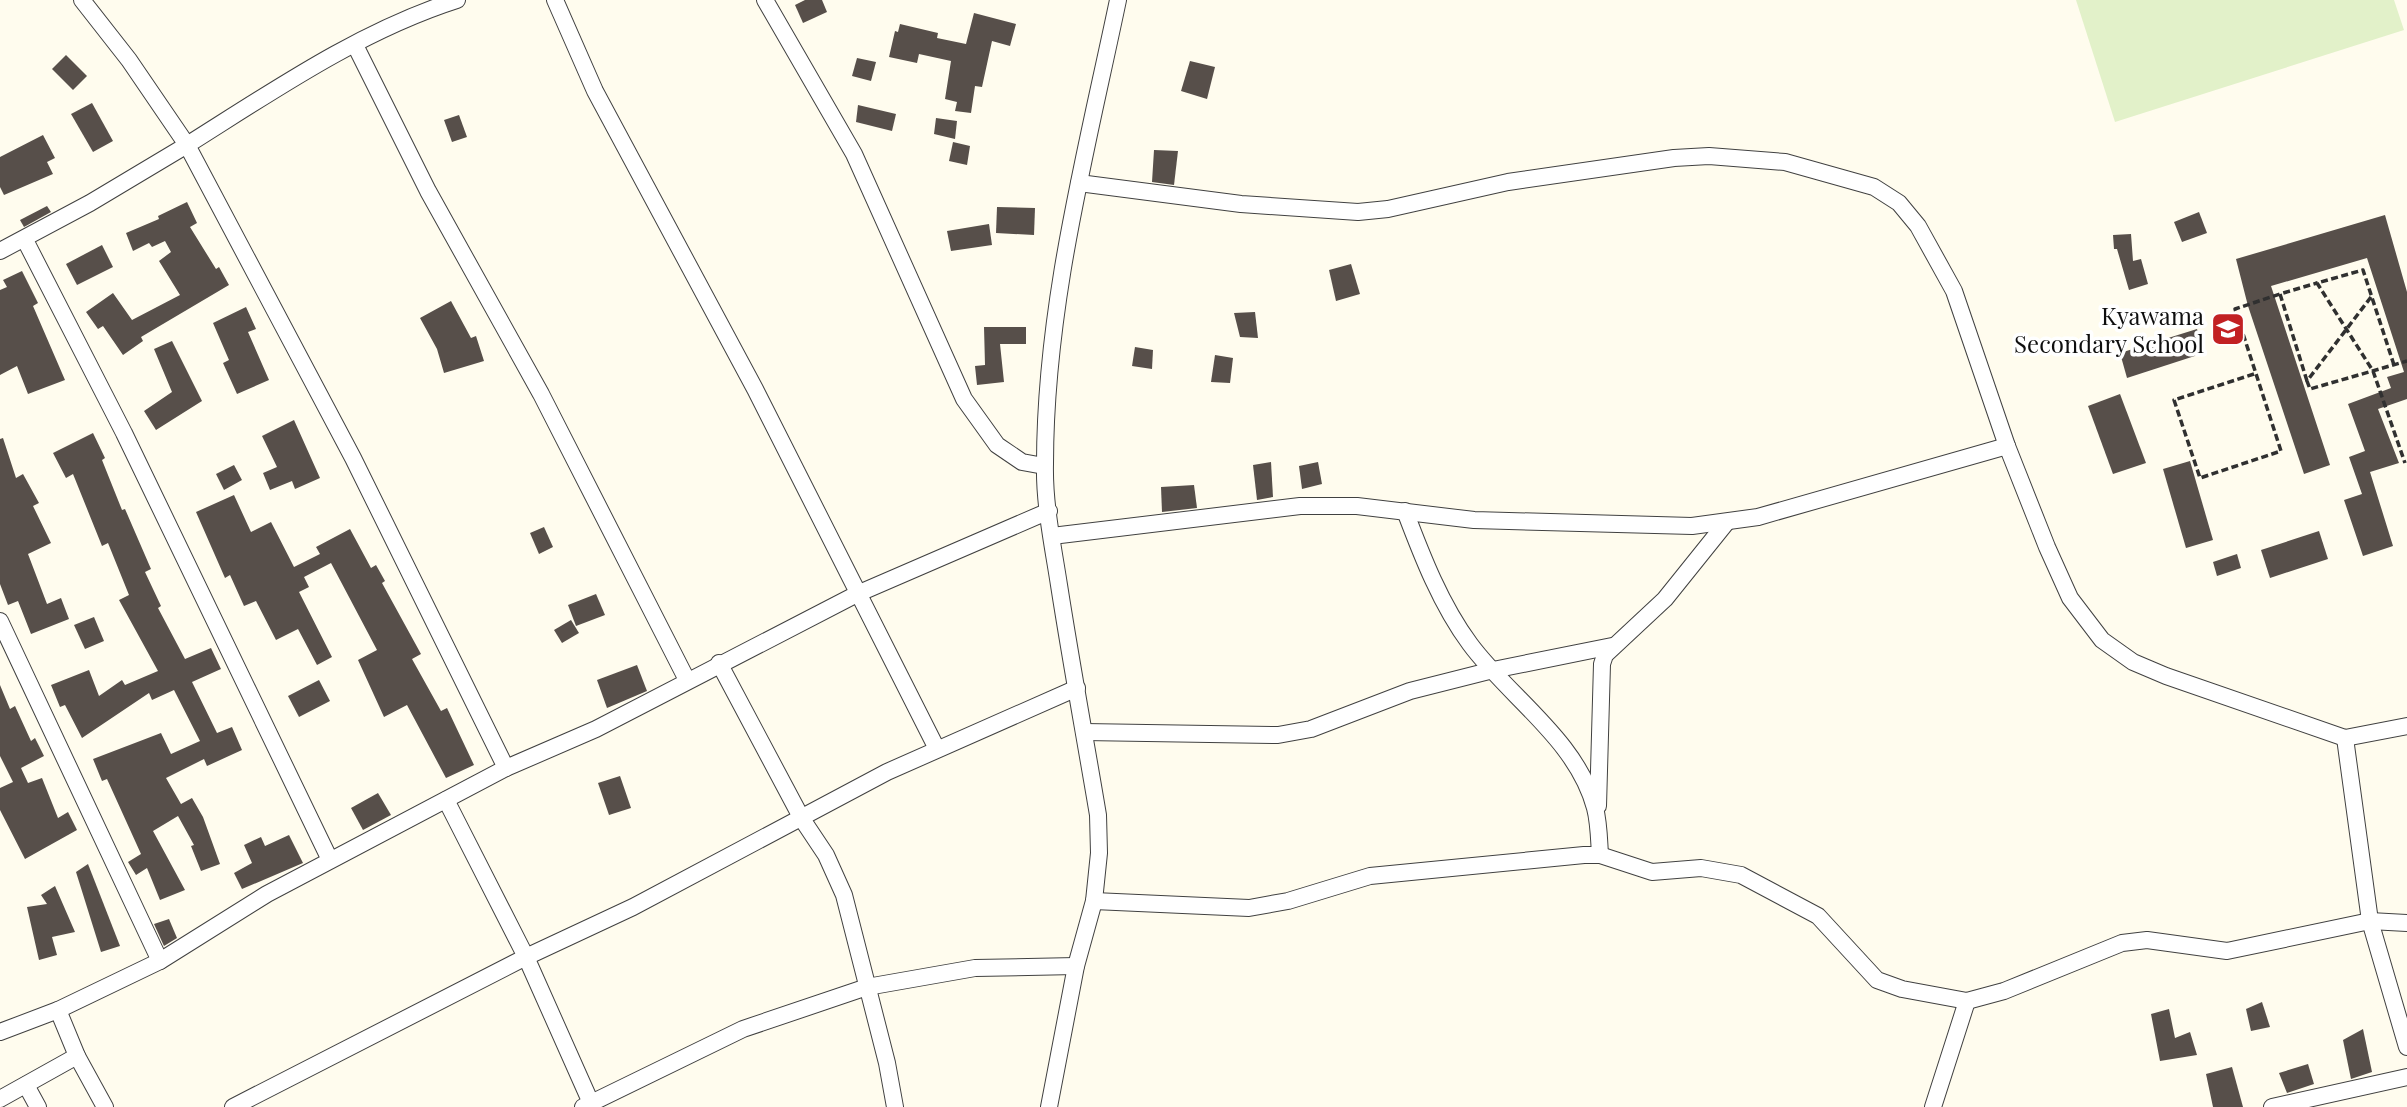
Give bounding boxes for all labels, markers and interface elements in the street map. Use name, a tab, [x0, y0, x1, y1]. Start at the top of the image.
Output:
place label: Kyawama Secondary School	[2014, 299, 2204, 359]
school or university icon: Kyawama Secondary School	[2209, 310, 2247, 348]

